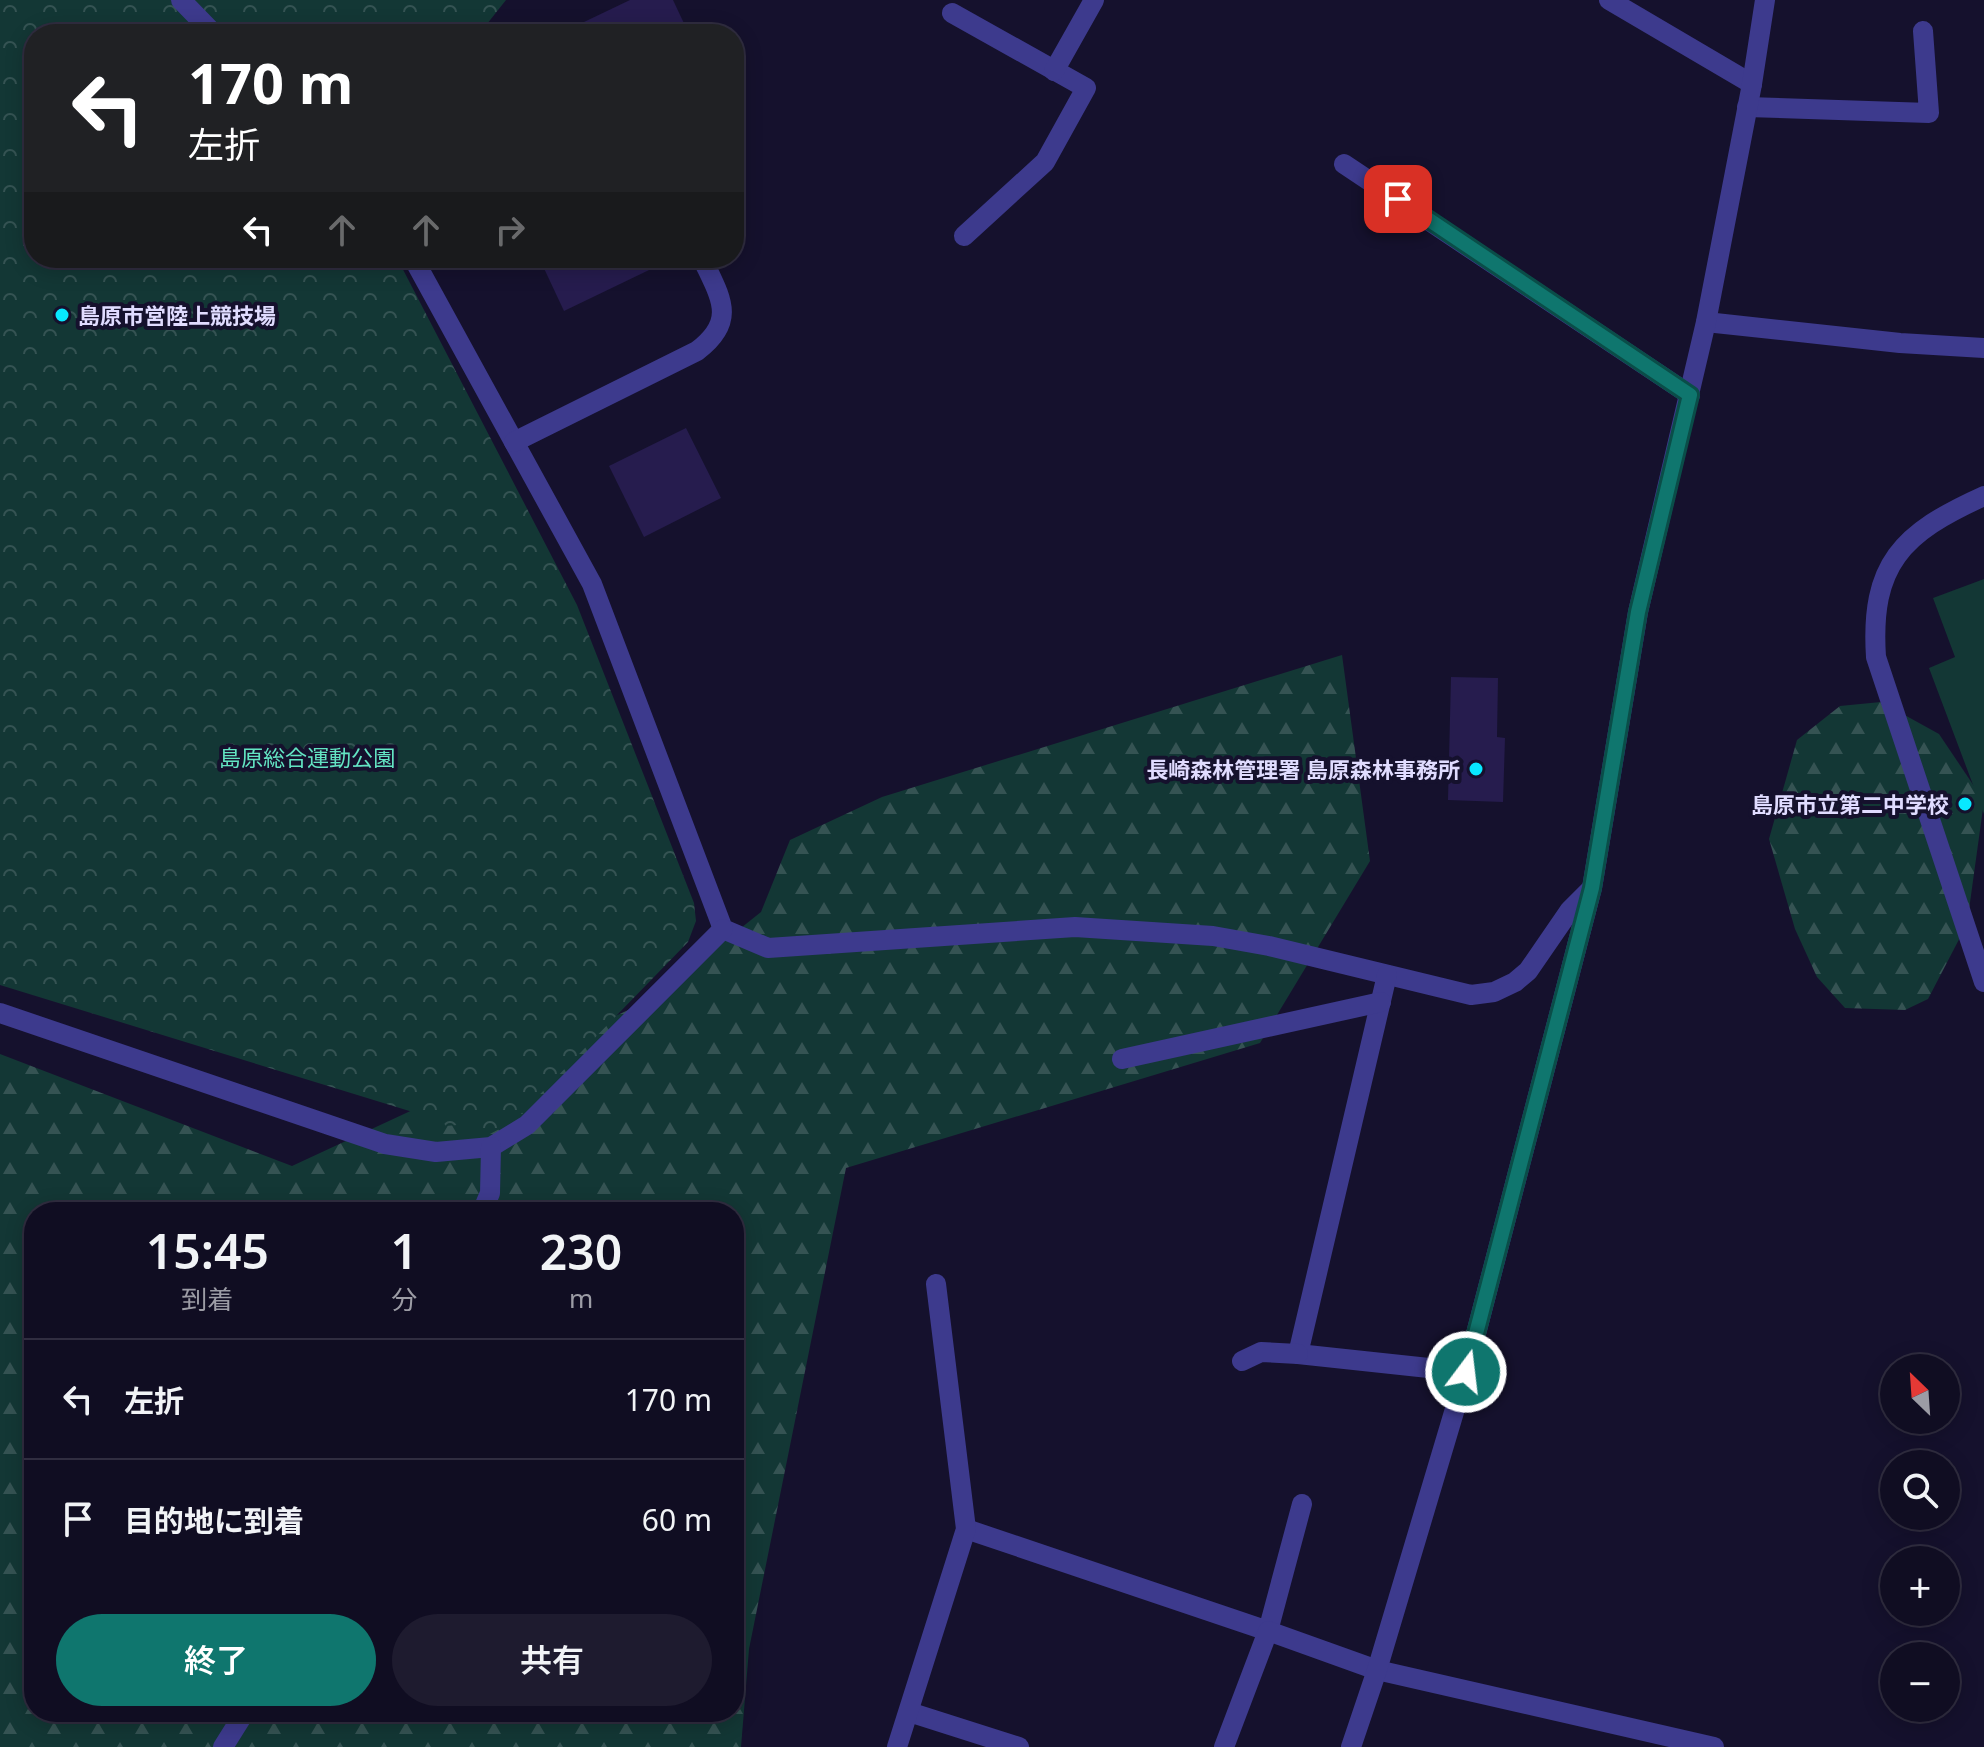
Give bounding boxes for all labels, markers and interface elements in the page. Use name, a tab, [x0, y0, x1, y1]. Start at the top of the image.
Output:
text: 170 m	[188, 44, 353, 120]
icon: left	[56, 56, 160, 160]
text: 左折	[188, 120, 260, 169]
pin	[1364, 165, 1432, 233]
icon: arrive	[1376, 177, 1420, 221]
icon: left	[236, 208, 280, 252]
icon: ahead	[320, 208, 364, 252]
icon: ahead	[404, 208, 448, 252]
icon: right	[488, 208, 532, 252]
place label: 島原市営陸上競技場	[78, 300, 276, 330]
marker: 島原市営陸上競技場	[53, 306, 71, 324]
park label: 島原総合運動公園	[219, 742, 395, 772]
place label: 長崎森林管理署 島原森林事務所	[1146, 754, 1460, 784]
marker: 長崎森林管理署 島原森林事務所	[1467, 760, 1485, 778]
place label: 島原市立第二中学校	[1751, 789, 1949, 819]
marker: 島原市立第二中学校	[1956, 795, 1974, 813]
text: 15:45	[146, 1218, 269, 1283]
text: 1	[391, 1218, 418, 1283]
text: 230	[540, 1219, 622, 1284]
text: m	[569, 1280, 593, 1316]
text: 到着	[181, 1281, 233, 1317]
text: 分	[391, 1281, 417, 1317]
position arrow	[1424, 1330, 1508, 1414]
north arrow	[1880, 1354, 1960, 1434]
map controls	[1880, 1354, 1960, 1722]
icon: left	[56, 1377, 100, 1421]
text: 170 m	[625, 1379, 712, 1420]
text: 左折	[124, 1380, 184, 1421]
button: search	[1880, 1450, 1960, 1530]
icon: arrive	[56, 1497, 100, 1541]
text: 60 m	[642, 1499, 712, 1540]
text: 目的地に到着	[124, 1500, 304, 1541]
button: +	[1880, 1546, 1960, 1626]
button: 終了	[56, 1614, 376, 1706]
button: 共有	[392, 1614, 712, 1706]
button: −	[1880, 1642, 1960, 1722]

